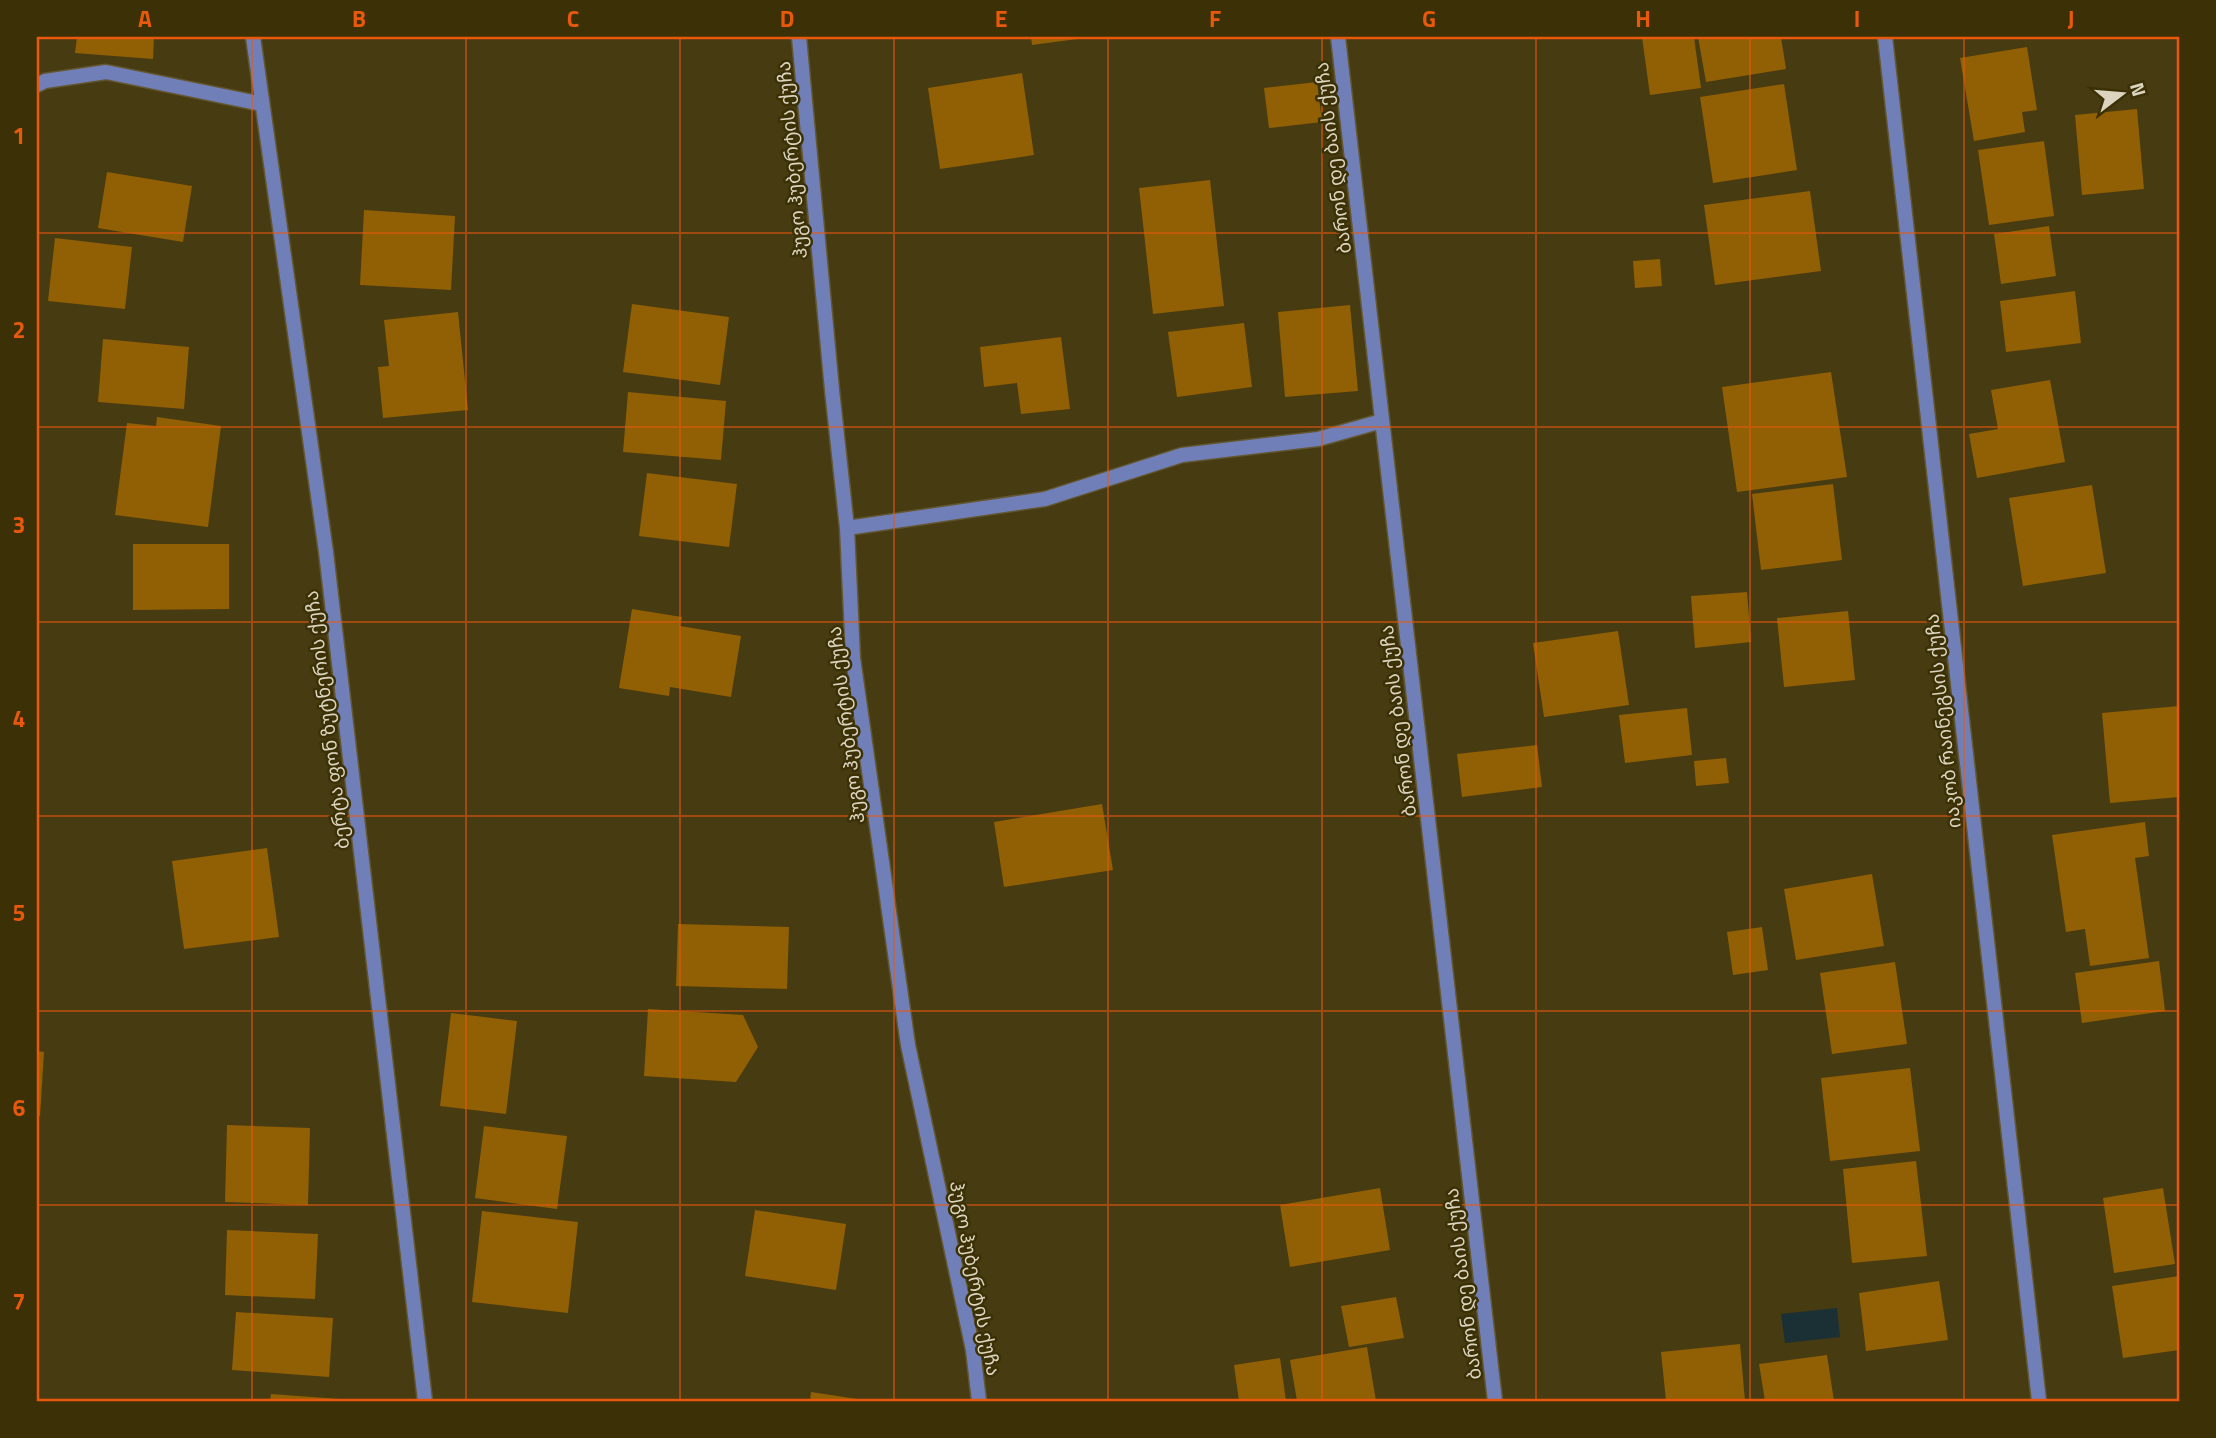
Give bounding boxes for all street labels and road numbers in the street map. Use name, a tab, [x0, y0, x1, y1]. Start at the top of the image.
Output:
street label: ჰუგო ჰუბერტის ქუჩა	[768, 60, 814, 260]
street label: ბარონ დე ბაის ქუჩა	[1306, 60, 1358, 256]
street label: ბერტა ფონ ზუტნერის ქუჩა	[296, 589, 356, 851]
street label: იაკობ რაინეგსის ქუჩა	[1916, 612, 1968, 830]
street label: ბარონ დე ბაის ქუჩა	[1371, 623, 1423, 819]
street label: ჰუგო ჰუბერტის ქუჩა	[819, 625, 871, 825]
street label: ჰუგო ჰუბერტის ქუჩა	[943, 1178, 1009, 1378]
street label: ბარონ დე ბაის ქუჩა	[1436, 1186, 1488, 1382]

